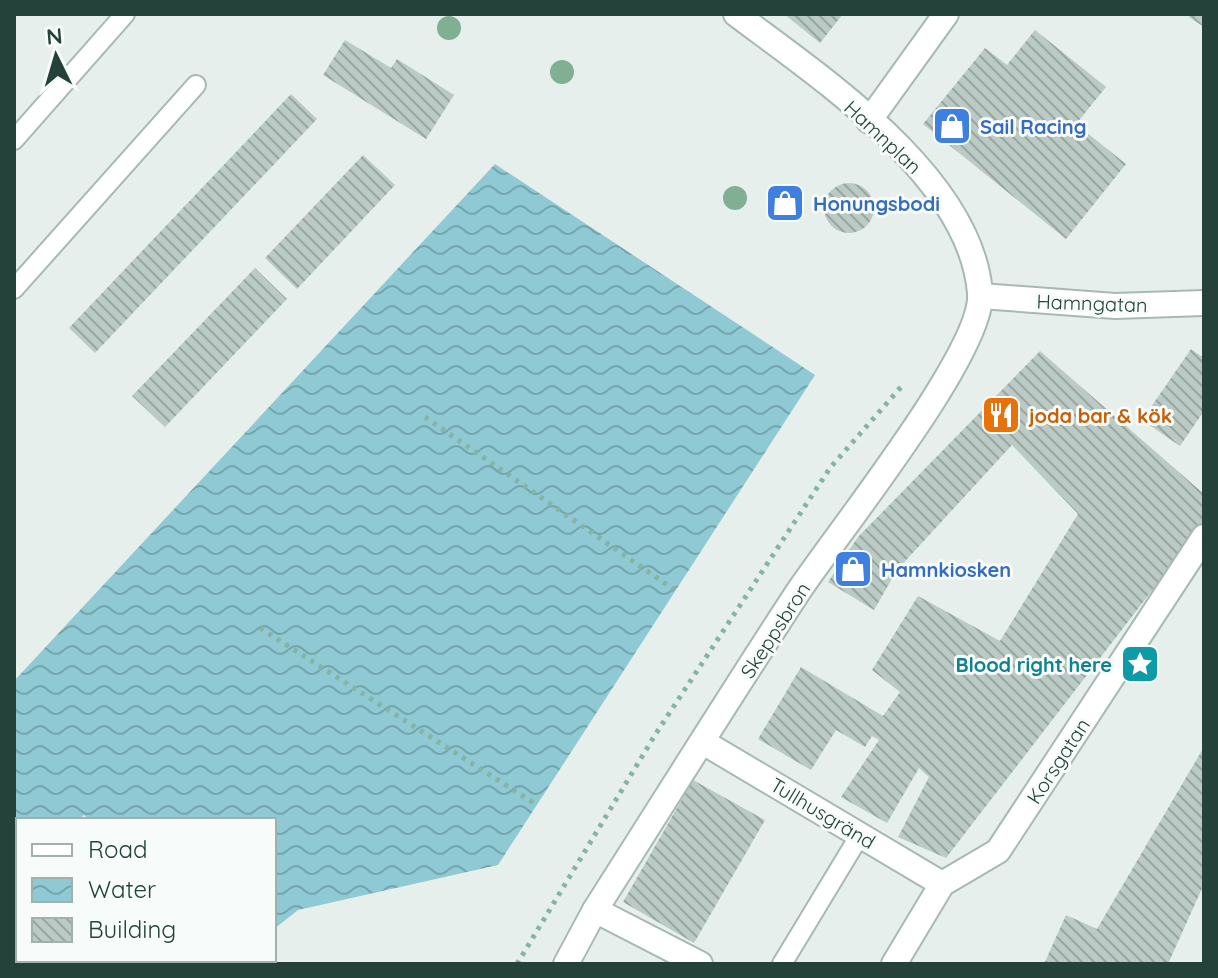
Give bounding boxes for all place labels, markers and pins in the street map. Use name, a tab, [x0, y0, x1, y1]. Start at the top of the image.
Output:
shop icon: Sail Racing	[931, 105, 973, 147]
place label: Sail Racing	[980, 114, 1086, 139]
shop icon: Honungsbodi	[764, 182, 806, 224]
place label: Honungsbodi	[813, 191, 940, 216]
restaurant icon: joda bar & kök	[980, 394, 1022, 436]
place label: joda bar & kök	[1028, 403, 1172, 428]
shop icon: Hamnkiosken	[832, 548, 874, 590]
place label: Hamnkiosken	[881, 557, 1011, 582]
place icon: Blood right here	[1119, 643, 1161, 685]
place label: Blood right here	[955, 652, 1112, 677]

